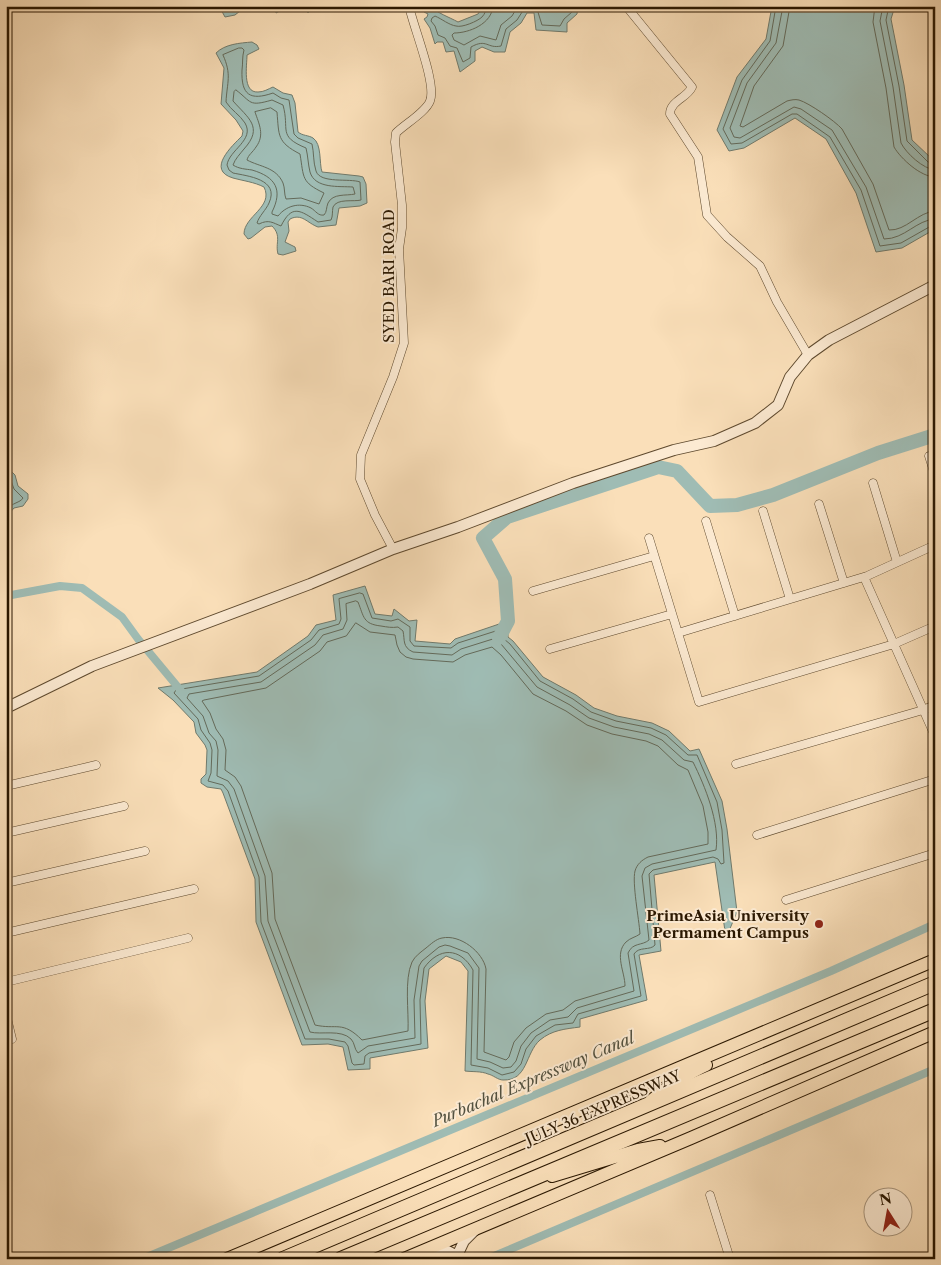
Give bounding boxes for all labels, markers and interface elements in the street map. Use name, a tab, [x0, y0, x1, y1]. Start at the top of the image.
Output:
street label: SYED BARI ROAD	[379, 209, 398, 343]
place label: PrimeAsia University Permament Campus	[646, 906, 810, 942]
marker: PrimeAsia University Permament Campus	[813, 918, 825, 930]
water label: Purbachal Expressway Canal	[427, 1026, 639, 1132]
street label: JULY 36 EXPRESSWAY	[520, 1065, 684, 1149]
north arrow	[864, 1188, 914, 1238]
text: N	[878, 1189, 893, 1209]

